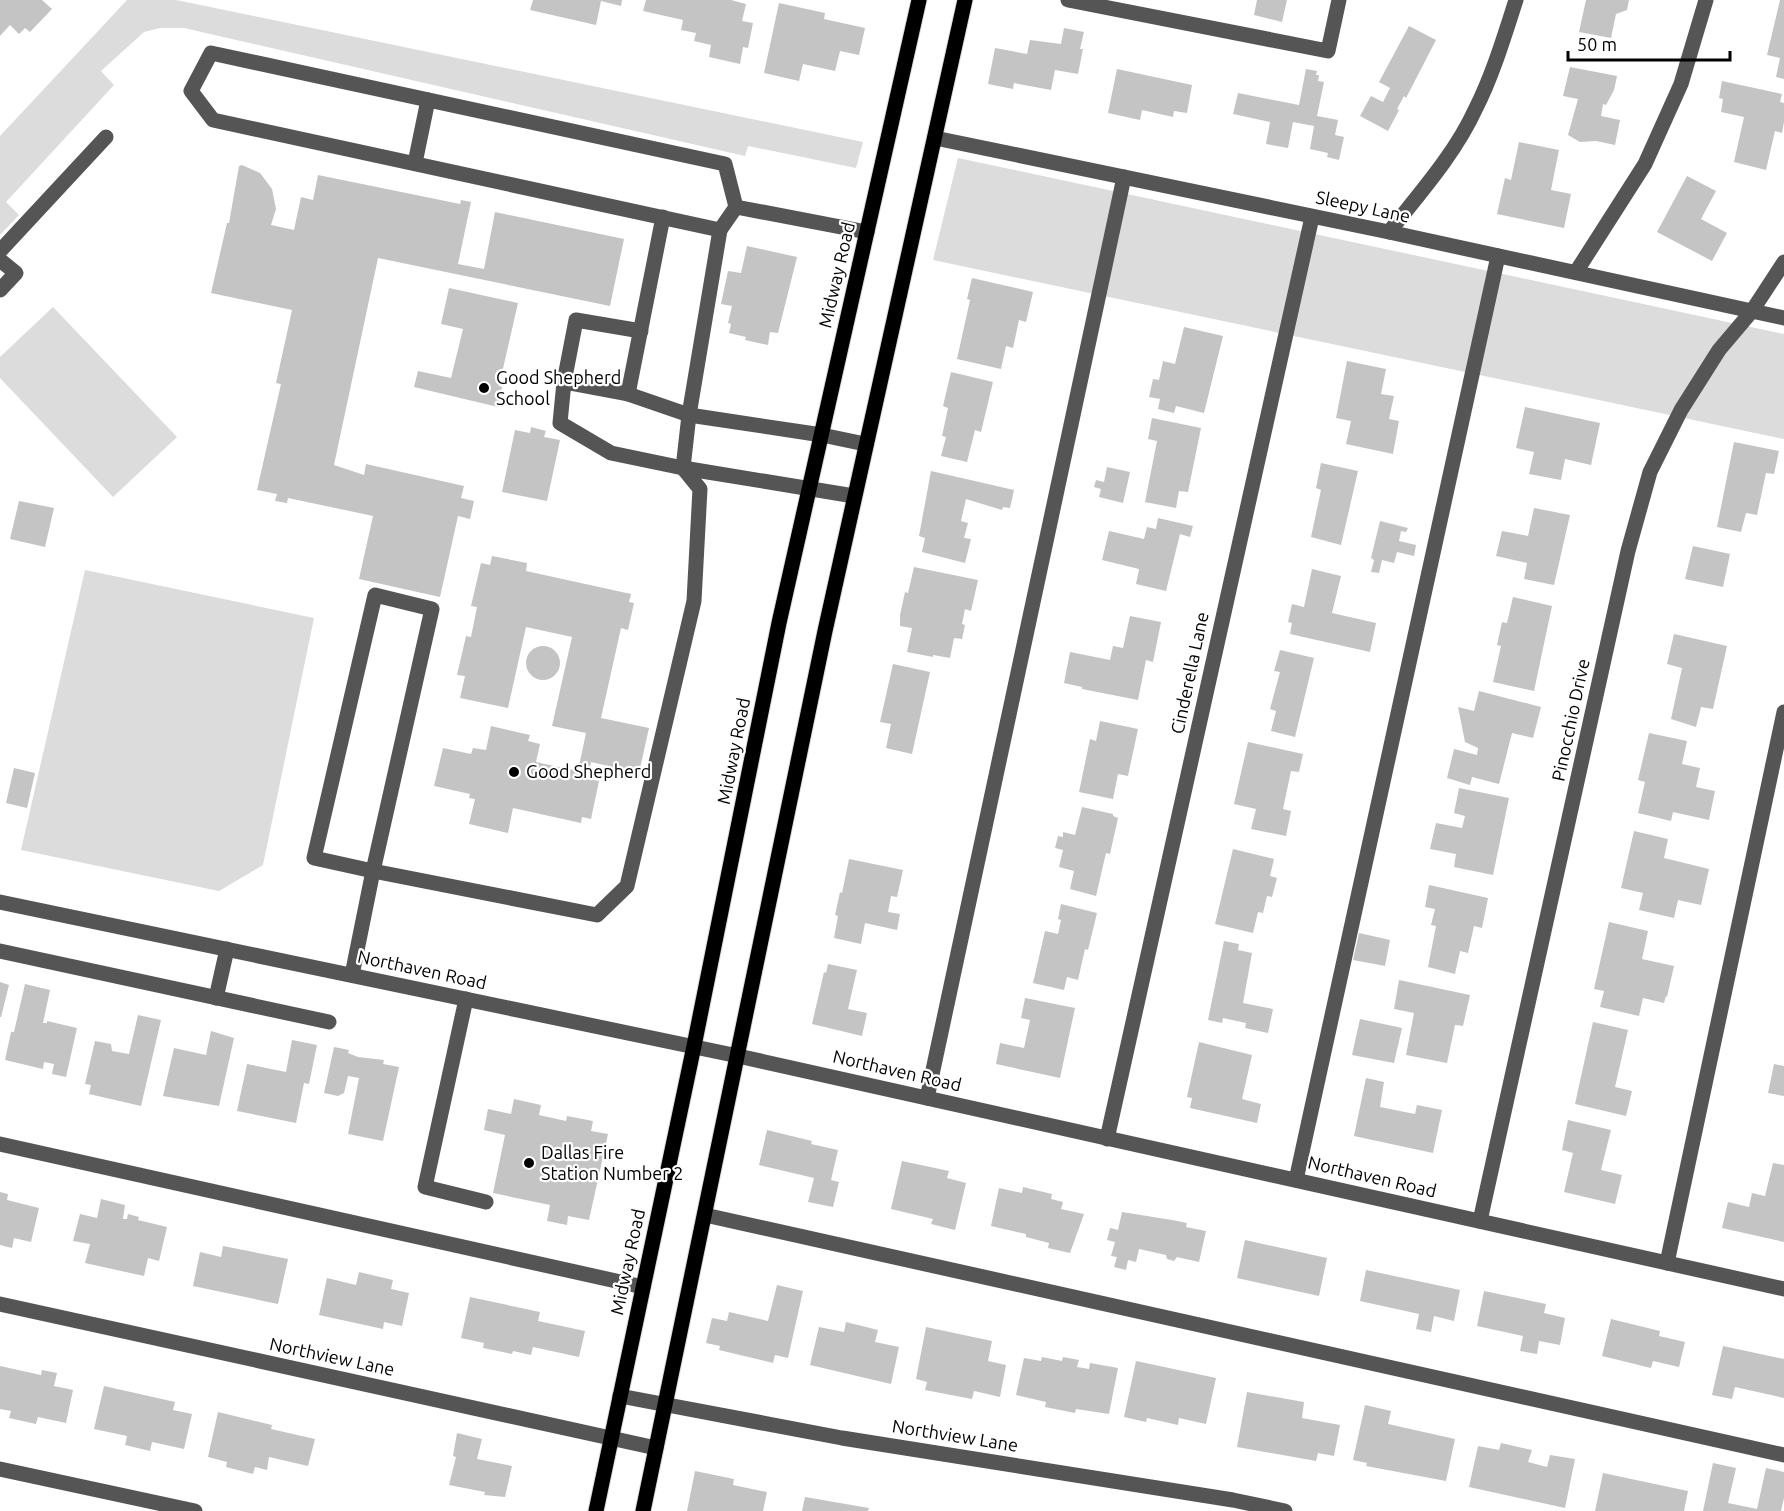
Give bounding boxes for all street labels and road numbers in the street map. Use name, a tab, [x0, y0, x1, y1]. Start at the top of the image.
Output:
street label: Sleepy Lane	[1314, 186, 1412, 226]
street label: Midway Road	[814, 220, 858, 330]
street label: Cinderella Lane	[1166, 610, 1212, 736]
street label: Pinocchio Drive	[1547, 657, 1593, 783]
street label: Midway Road	[713, 696, 753, 806]
street label: Northaven Road	[356, 946, 489, 992]
street label: Northaven Road	[831, 1046, 963, 1095]
street label: Northaven Road	[1306, 1152, 1438, 1201]
street label: Midway Road	[606, 1207, 648, 1317]
street label: Northview Lane	[268, 1333, 397, 1379]
street label: Northview Lane	[891, 1415, 1020, 1455]

